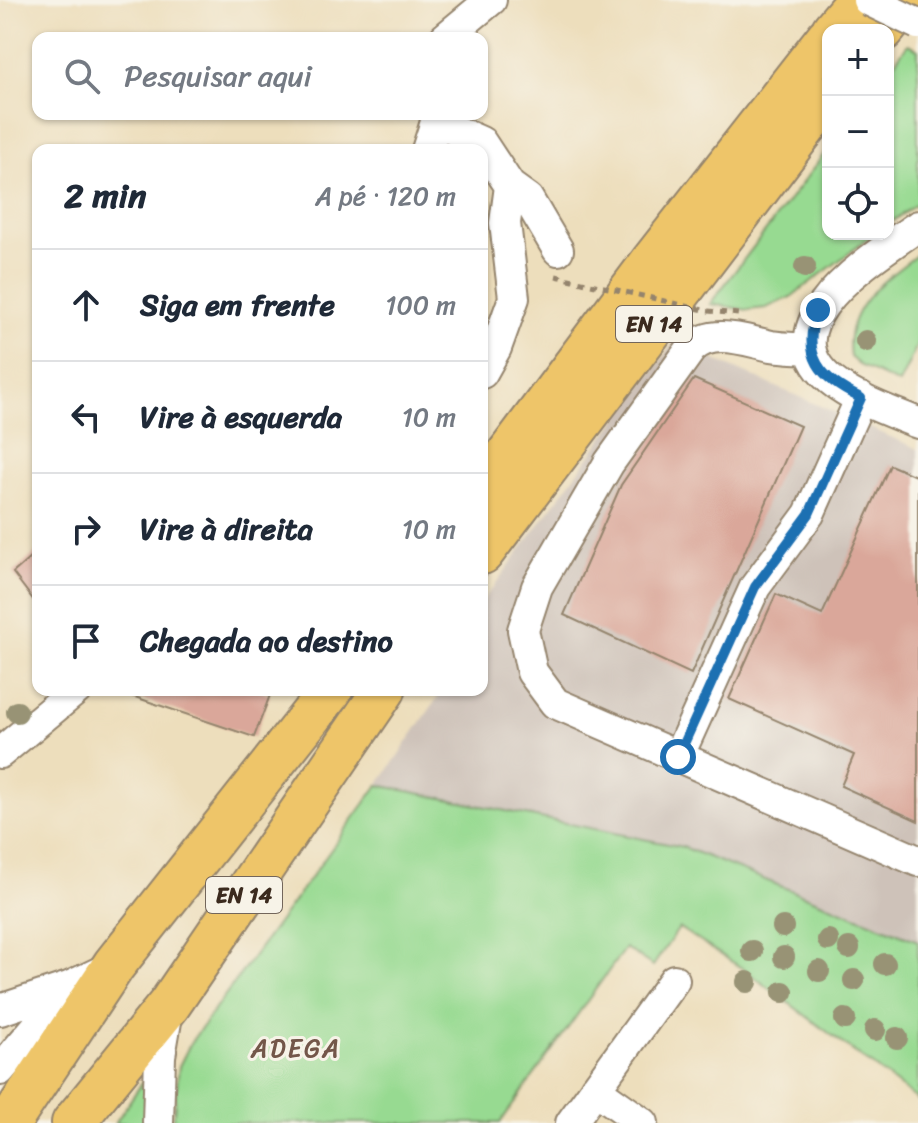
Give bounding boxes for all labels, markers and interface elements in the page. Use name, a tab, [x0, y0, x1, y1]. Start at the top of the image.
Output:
map controls	[822, 24, 894, 240]
button: +	[822, 24, 894, 96]
search box	[32, 32, 488, 120]
text: Pesquisar aqui	[124, 49, 312, 103]
icon: search	[60, 54, 104, 98]
button: −	[822, 96, 894, 168]
text: 2 min	[64, 166, 146, 226]
button: locate	[822, 168, 894, 240]
text: A pé · 120 m	[315, 173, 456, 219]
text: Siga em frente	[140, 278, 335, 332]
text: 100 m	[385, 282, 456, 328]
icon: ahead	[64, 283, 108, 327]
route end	[800, 292, 836, 328]
road number: EN 14	[616, 306, 692, 342]
text: Vire à esquerda	[140, 390, 342, 444]
text: 10 m	[402, 394, 456, 440]
icon: left	[64, 395, 108, 439]
text: Vire à direita	[140, 502, 313, 556]
text: 10 m	[402, 506, 456, 552]
icon: right	[64, 507, 108, 551]
text: Chegada ao destino	[140, 614, 393, 668]
icon: arrive	[64, 619, 108, 663]
route start	[660, 739, 696, 775]
road number: EN 14	[206, 877, 282, 913]
district label: ADEGA	[250, 1025, 341, 1071]

